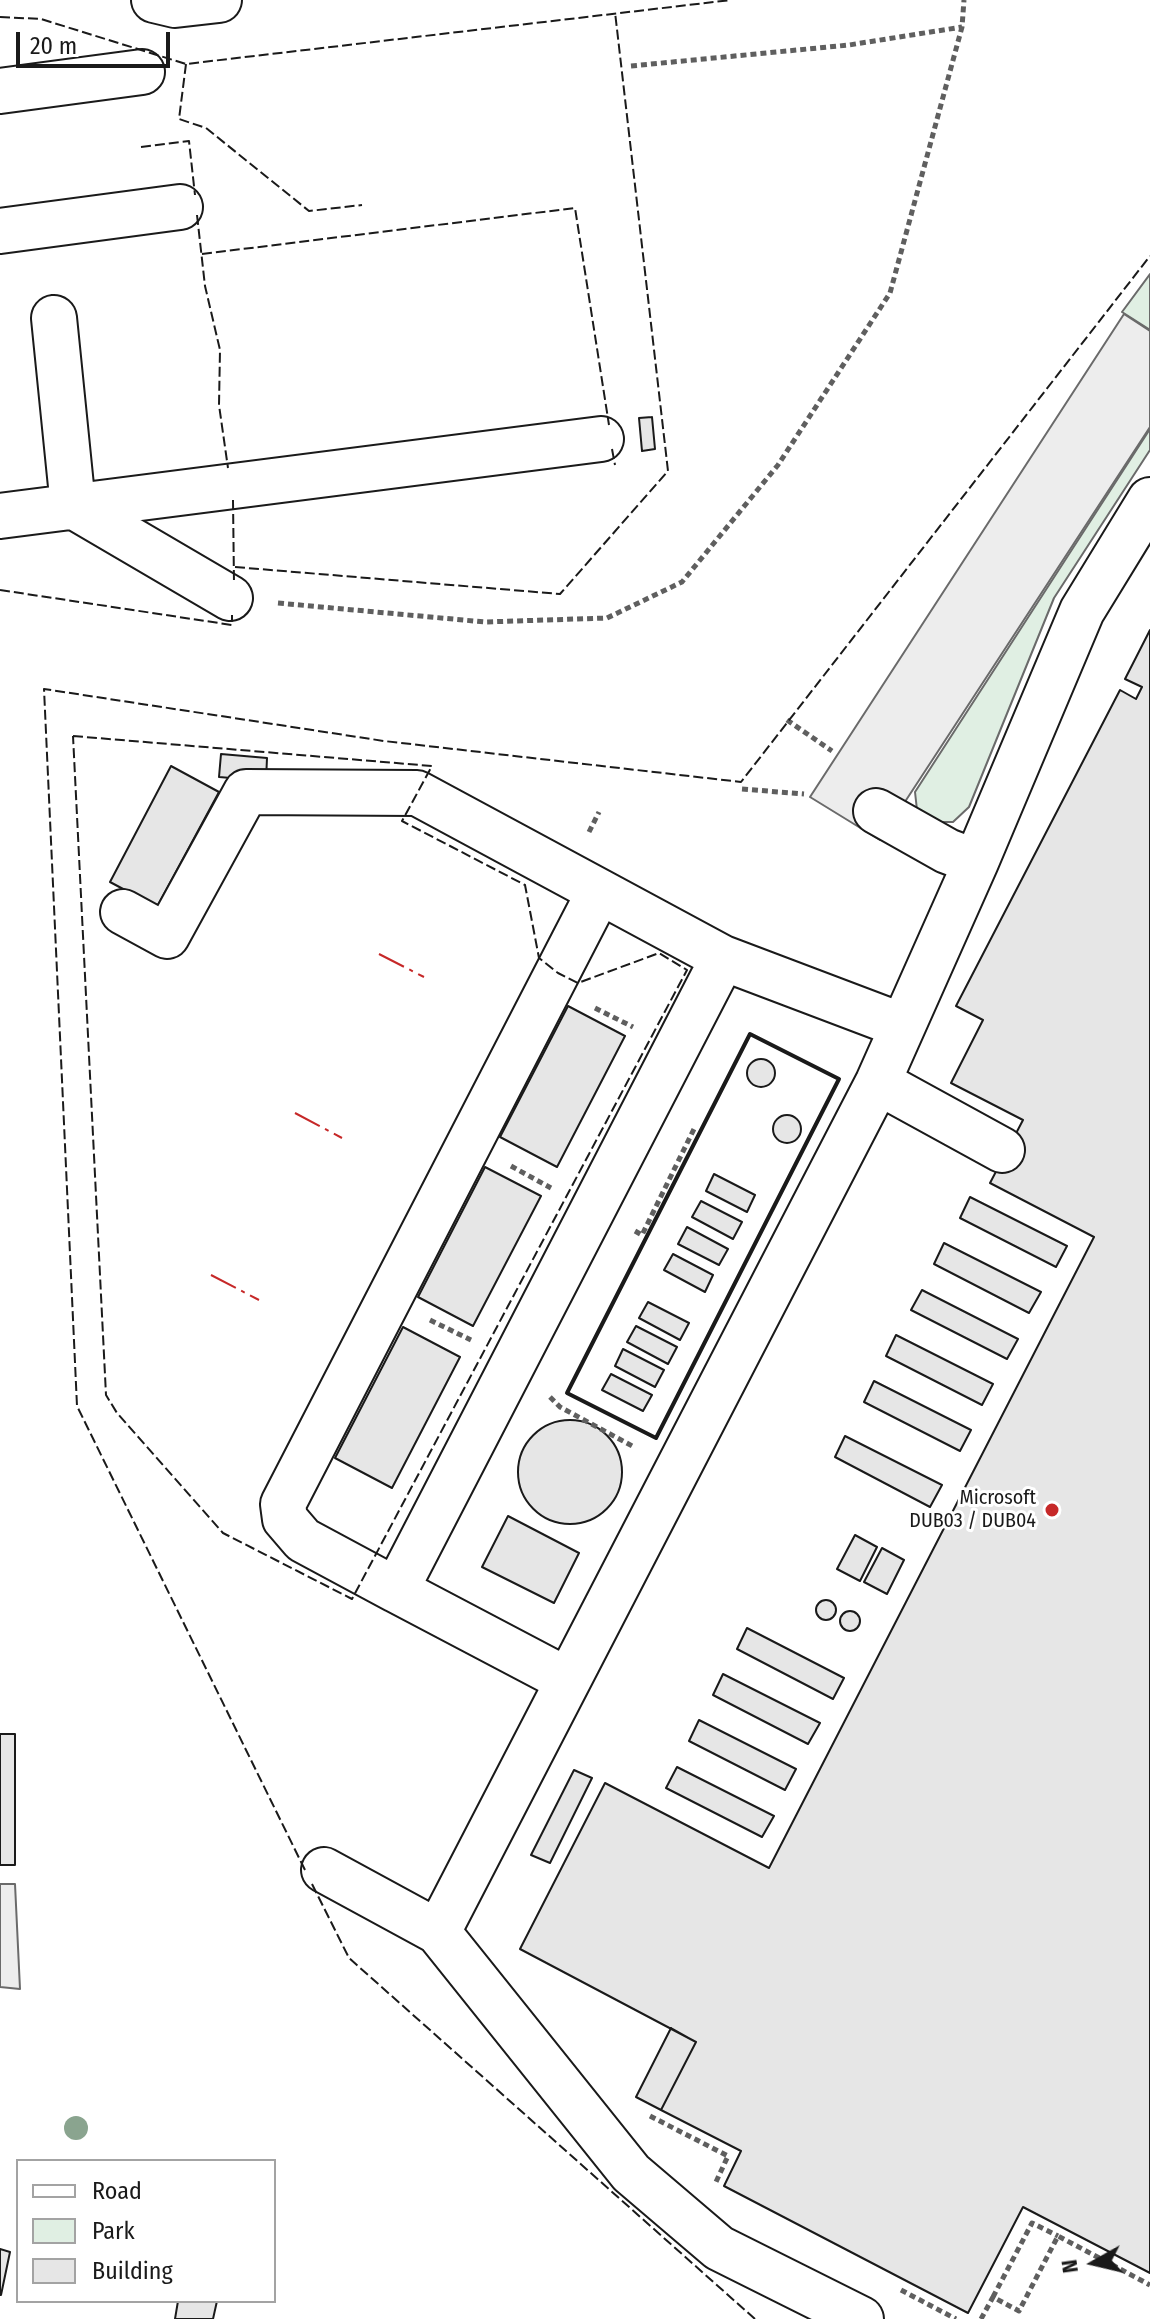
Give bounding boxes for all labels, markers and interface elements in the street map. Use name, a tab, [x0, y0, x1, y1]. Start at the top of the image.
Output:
scale bar	[20, 16, 174, 66]
text: 20 m	[30, 32, 77, 60]
place label: Microsoft DUB03 / DUB04	[909, 1486, 1036, 1533]
marker: Microsoft DUB03 / DUB04	[1043, 1501, 1061, 1519]
legend	[16, 2159, 276, 2303]
text: Road	[92, 2177, 142, 2205]
text: Park	[92, 2217, 135, 2245]
north arrow	[1054, 2223, 1134, 2303]
text: Building	[92, 2257, 173, 2285]
text: N	[1055, 2258, 1084, 2275]

